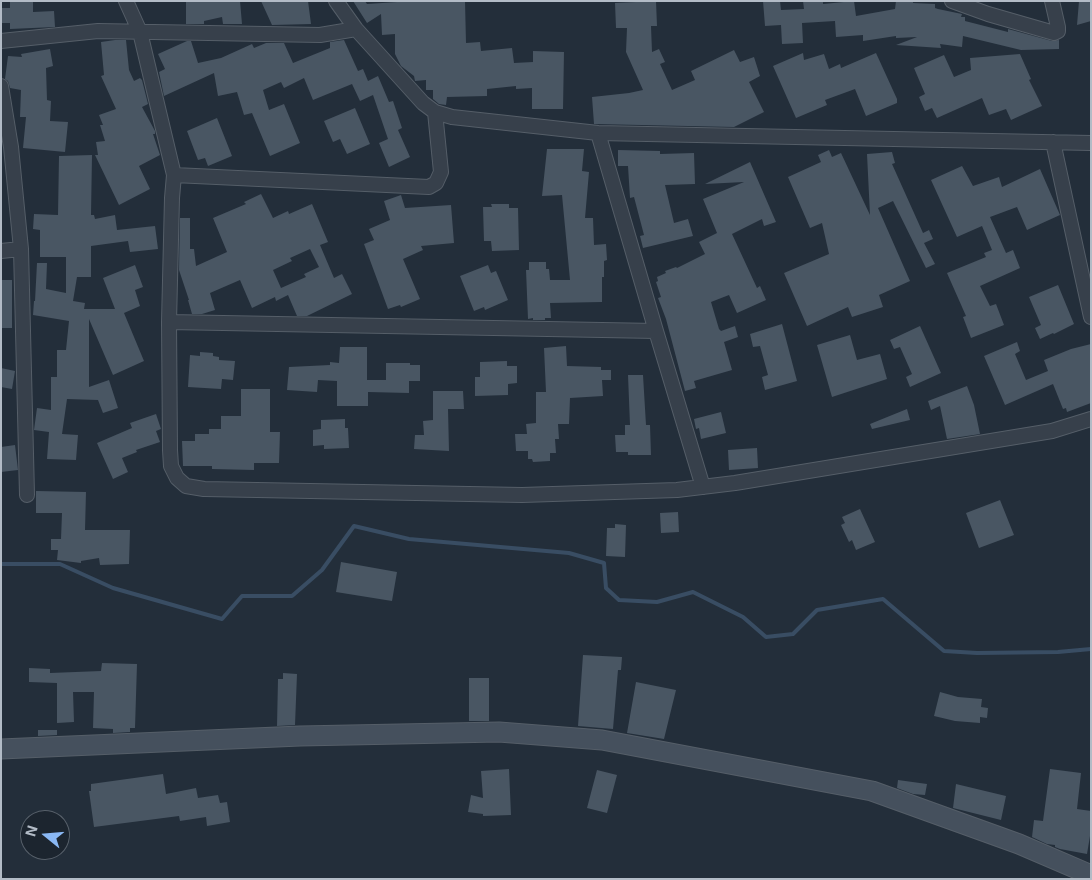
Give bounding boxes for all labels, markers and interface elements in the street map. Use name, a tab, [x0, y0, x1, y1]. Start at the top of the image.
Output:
north arrow	[20, 810, 70, 860]
text: N	[21, 823, 41, 838]

